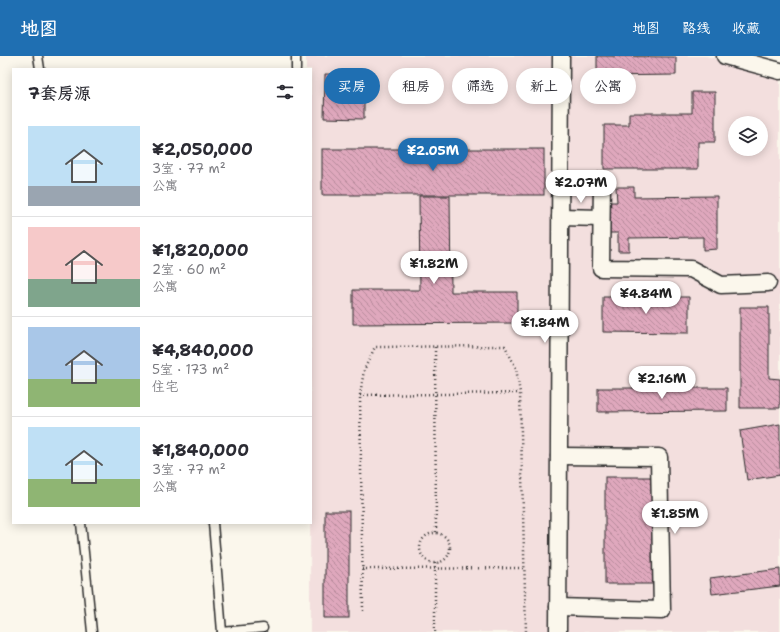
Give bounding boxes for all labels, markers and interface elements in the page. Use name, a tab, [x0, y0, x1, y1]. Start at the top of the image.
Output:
text: 地图	[20, 16, 58, 41]
text: 地图	[632, 19, 660, 37]
text: 路线	[682, 19, 710, 37]
text: 收藏	[732, 19, 760, 37]
chip: 买房	[324, 68, 380, 104]
chip: 租房	[388, 68, 444, 104]
chip: 筛选	[452, 68, 508, 104]
chip: 新上	[516, 68, 572, 104]
chip: 公寓	[580, 68, 636, 104]
icon: filters	[274, 81, 296, 103]
text: 7套房源	[28, 82, 91, 104]
map controls	[728, 116, 768, 156]
button: layers	[728, 116, 768, 156]
text: ¥2,050,000	[152, 138, 253, 160]
pin: ¥2.05M	[400, 138, 466, 172]
icon: home	[60, 142, 108, 190]
text: ¥2.05M	[407, 142, 459, 159]
text: 3室 · 77 m²	[152, 160, 226, 177]
pin: ¥2.07M	[548, 170, 614, 204]
text: ¥2.07M	[555, 174, 607, 191]
text: 公寓	[152, 177, 178, 194]
text: ¥1,820,000	[152, 239, 249, 261]
icon: home	[60, 243, 108, 291]
pin: ¥1.82M	[401, 251, 467, 285]
text: ¥1.82M	[410, 255, 458, 272]
text: 2室 · 60 m²	[152, 261, 226, 278]
text: 公寓	[152, 278, 178, 295]
pin: ¥4.84M	[613, 281, 679, 315]
text: ¥4.84M	[620, 285, 672, 302]
pin: ¥1.84M	[512, 310, 578, 344]
text: ¥1.84M	[520, 314, 570, 331]
text: ¥4,840,000	[152, 339, 254, 361]
icon: home	[60, 343, 108, 391]
text: 5室 · 173 m²	[152, 361, 229, 378]
pin: ¥2.16M	[629, 366, 695, 400]
text: ¥2.16M	[638, 370, 686, 387]
text: 住宅	[152, 378, 178, 395]
text: ¥1,840,000	[152, 439, 249, 461]
icon: home	[60, 443, 108, 491]
text: 3室 · 77 m²	[152, 461, 226, 478]
text: 公寓	[152, 478, 178, 495]
pin: ¥1.85M	[642, 501, 708, 535]
text: ¥1.85M	[651, 505, 699, 522]

